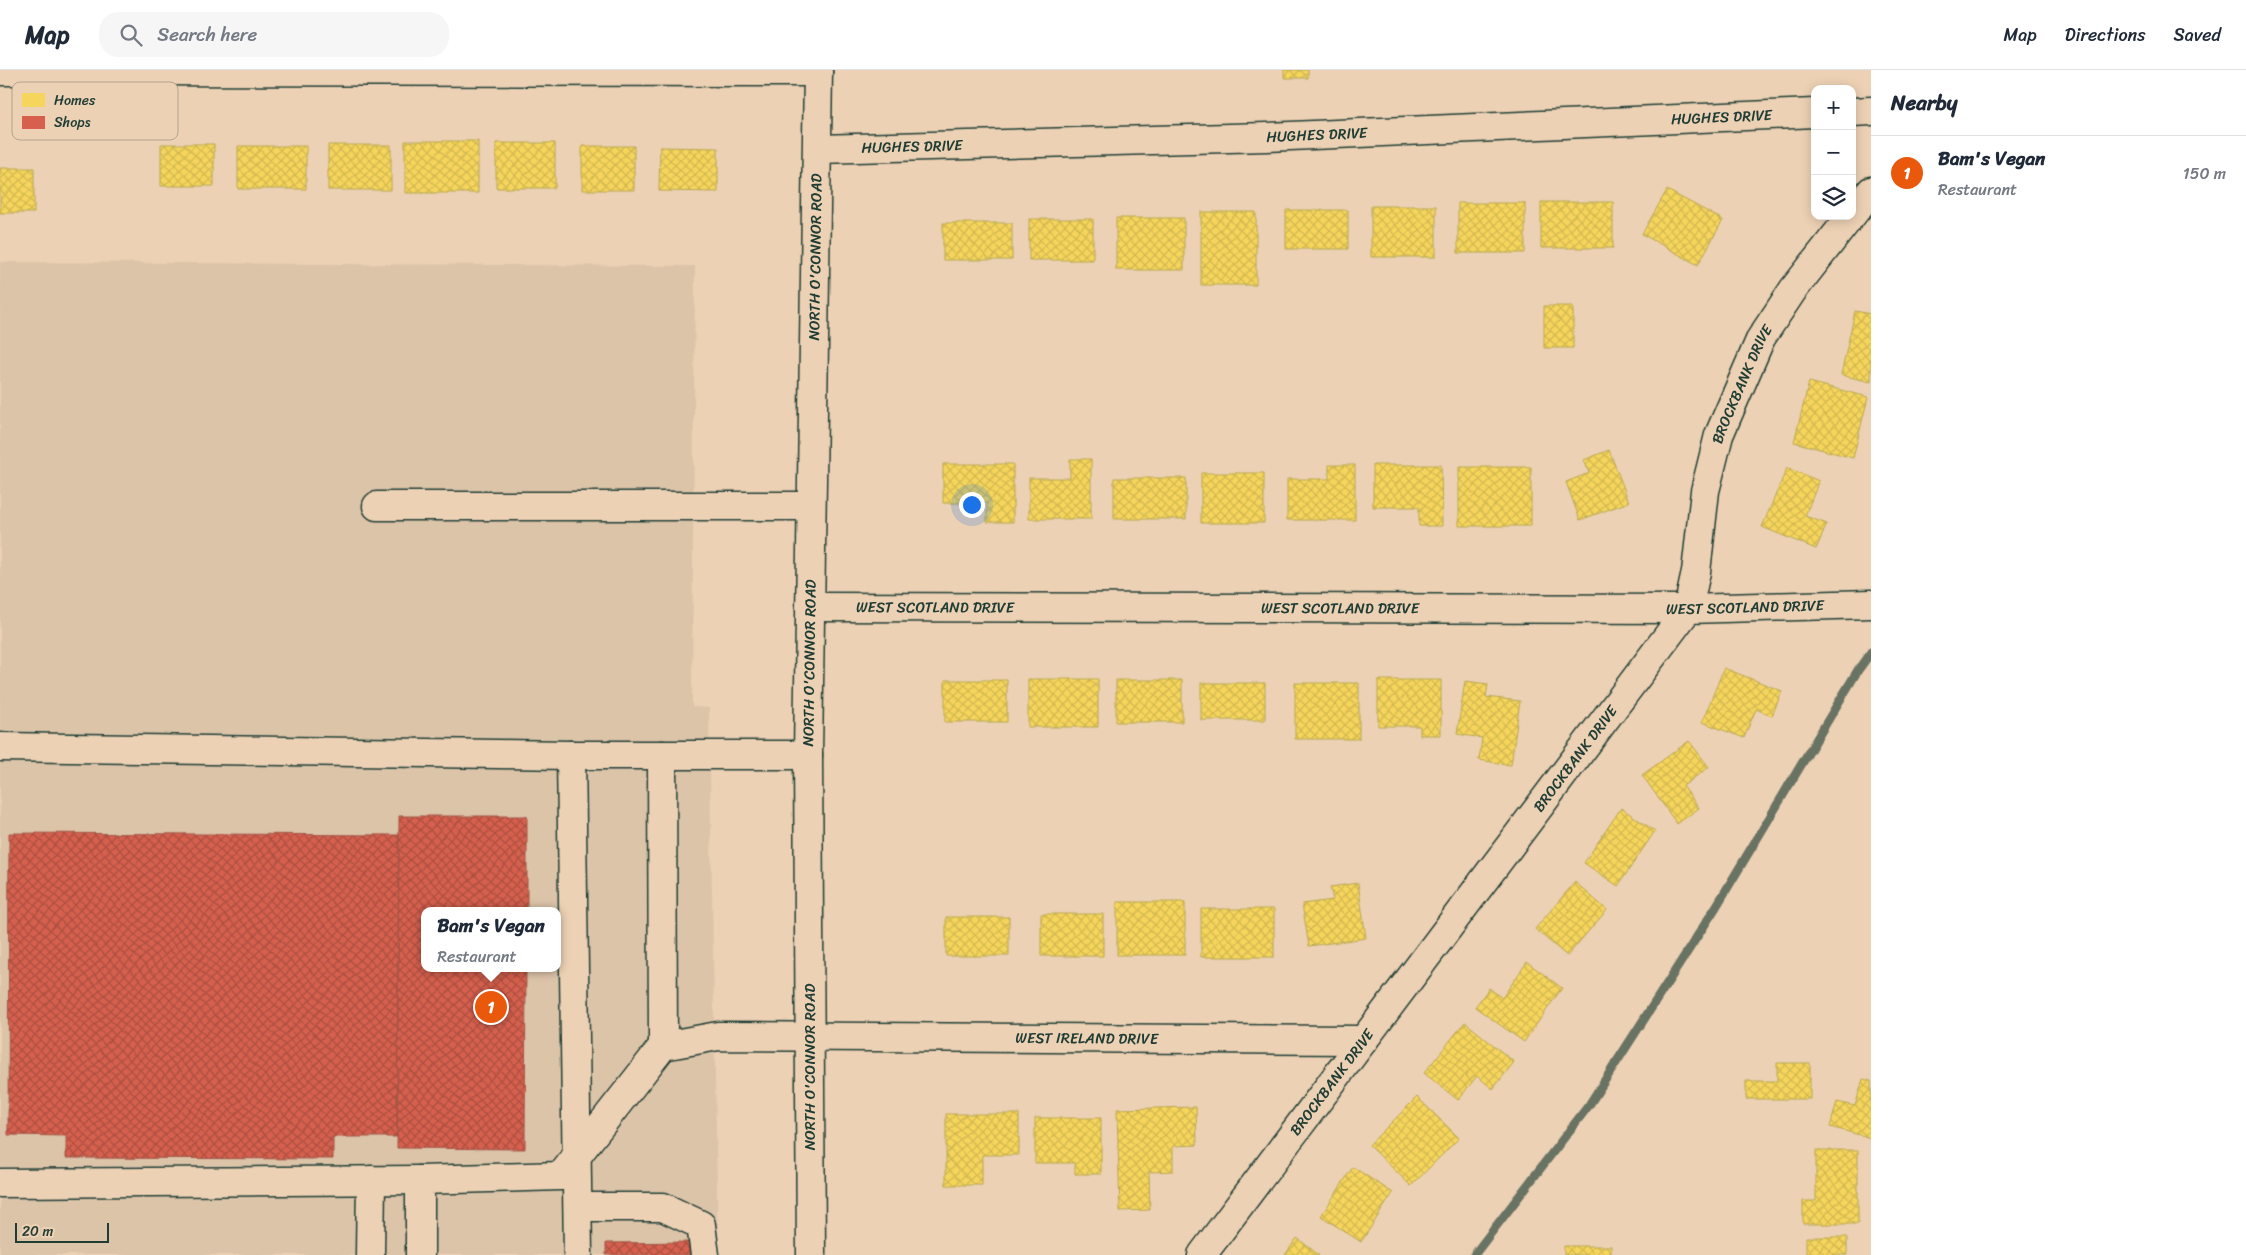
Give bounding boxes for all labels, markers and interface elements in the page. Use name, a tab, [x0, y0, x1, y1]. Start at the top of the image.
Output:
search box	[99, 12, 449, 57]
text: Map	[25, 14, 69, 56]
text: Search here	[157, 18, 257, 51]
text: Map	[2004, 19, 2037, 51]
text: Directions	[2065, 19, 2146, 51]
text: Saved	[2174, 19, 2221, 51]
icon: search	[117, 21, 145, 49]
legend	[12, 82, 178, 140]
text: Nearby	[1891, 84, 1957, 122]
map controls	[1811, 85, 1856, 220]
button: +	[1811, 85, 1856, 130]
text: Homes	[54, 88, 96, 113]
street label: HUGHES DRIVE	[1670, 102, 1774, 132]
text: Shops	[54, 110, 91, 135]
street label: HUGHES DRIVE	[1266, 120, 1369, 150]
button: −	[1811, 130, 1856, 175]
street label: HUGHES DRIVE	[861, 132, 964, 161]
text: Bam's Vegan	[1938, 142, 2045, 175]
text: 1	[1904, 159, 1910, 188]
text: 150 m	[2183, 159, 2226, 188]
street label: NORTH O'CONNOR ROAD	[801, 173, 829, 341]
button: layers	[1811, 175, 1856, 220]
text: Restaurant	[1938, 175, 2017, 204]
street label: BROCKBANK DRIVE	[1704, 318, 1780, 446]
your location	[959, 492, 985, 518]
street label: NORTH O'CONNOR ROAD	[795, 579, 824, 747]
street label: WEST SCOTLAND DRIVE	[1666, 592, 1826, 622]
street label: WEST SCOTLAND DRIVE	[856, 594, 1016, 620]
street label: WEST SCOTLAND DRIVE	[1261, 595, 1421, 621]
street label: BROCKBANK DRIVE	[1526, 698, 1625, 818]
popup	[421, 907, 561, 972]
text: Bam's Vegan	[437, 909, 545, 942]
text: Restaurant	[437, 942, 516, 971]
street label: NORTH O'CONNOR ROAD	[797, 984, 823, 1150]
pin: 1	[475, 988, 507, 1026]
street label: BROCKBANK DRIVE	[1283, 1022, 1382, 1141]
street label: WEST IRELAND DRIVE	[1015, 1025, 1160, 1052]
text: 20 m	[22, 1219, 53, 1244]
scale bar	[15, 1220, 109, 1243]

